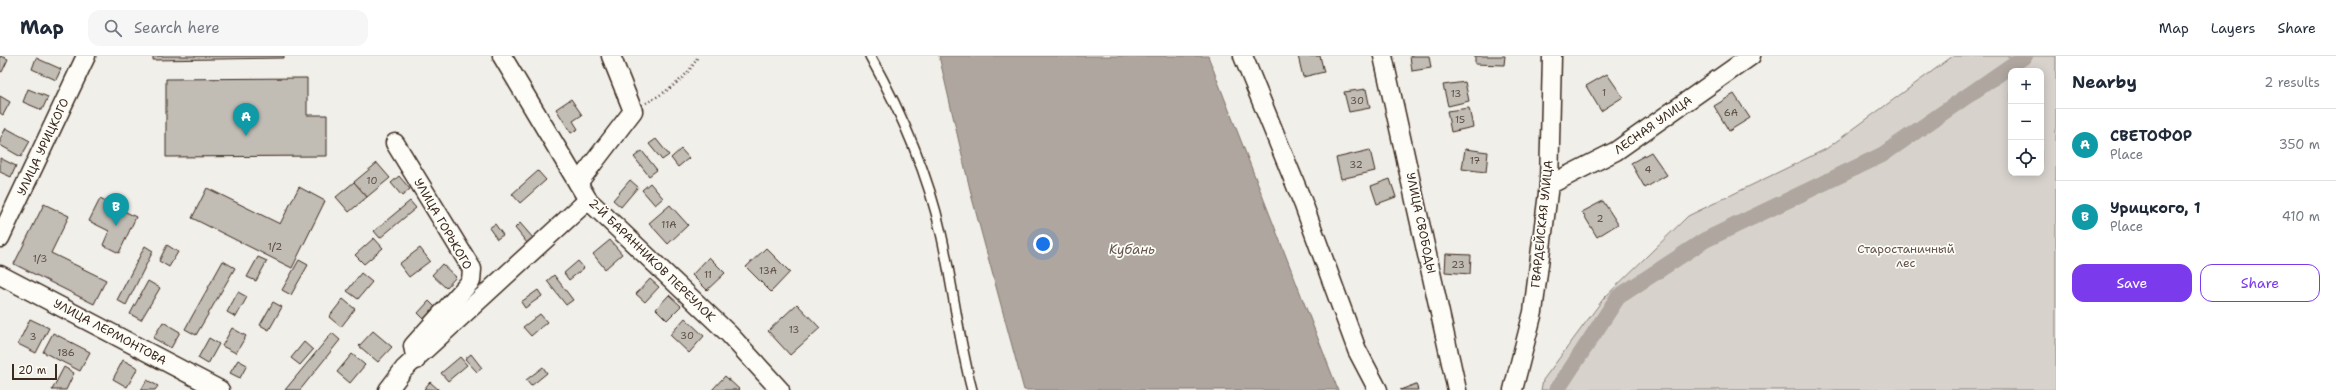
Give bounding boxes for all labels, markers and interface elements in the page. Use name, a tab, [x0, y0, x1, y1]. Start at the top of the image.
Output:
search box	[88, 10, 368, 46]
text: Map	[20, 15, 64, 40]
icon: search	[102, 17, 124, 39]
text: Search here	[134, 18, 220, 38]
text: Map	[2159, 19, 2189, 37]
text: Layers	[2211, 19, 2255, 37]
text: Share	[2277, 19, 2316, 37]
map controls	[2008, 68, 2044, 176]
button: +	[2008, 68, 2044, 104]
text: Nearby	[2072, 71, 2137, 93]
text: 2 results	[2264, 74, 2320, 91]
house number: 1	[1602, 86, 1606, 99]
house number: 13	[1451, 87, 1461, 100]
street label: ЛЕСНАЯ УЛИЦА	[1611, 92, 1695, 158]
house number: 30	[1350, 94, 1364, 107]
street label: УЛИЦА УРИЦКОГО	[13, 96, 73, 198]
pin: A	[233, 103, 259, 136]
button: −	[2008, 104, 2044, 140]
house number: 6А	[1724, 106, 1738, 119]
house number: 15	[1455, 113, 1465, 126]
text: СВЕТОФОР	[2110, 126, 2192, 146]
text: A	[2080, 136, 2090, 153]
text: 350 m	[2279, 136, 2320, 153]
button: locate	[2008, 140, 2044, 176]
text: Place	[2110, 146, 2143, 163]
house number: 17	[1470, 154, 1480, 167]
house number: 32	[1349, 158, 1363, 171]
street label: ГВАРДЕЙСКАЯ УЛИЦА	[1527, 159, 1557, 289]
house number: 4	[1645, 163, 1652, 176]
street label: УЛИЦА СВОБОДЫ	[1402, 171, 1440, 275]
house number: 10	[367, 174, 377, 187]
street label: УЛИЦА ГОРЬКОГО	[410, 175, 476, 273]
pin: B	[103, 193, 129, 226]
street label: 2-Й БАРАННИКОВ ПЕРЕУЛОК	[585, 195, 719, 325]
text: Урицкого, 1	[2110, 198, 2201, 218]
text: B	[2081, 208, 2089, 225]
text: 410 m	[2282, 208, 2320, 225]
house number: 2	[1597, 212, 1604, 225]
house number: 11А	[661, 218, 677, 231]
text: Place	[2110, 218, 2143, 235]
your location	[1033, 234, 1053, 254]
house number: 1/2	[268, 240, 282, 253]
water label: Кубань	[1109, 241, 1155, 258]
park label: Старостаничный лес	[1857, 241, 1955, 271]
house number: 1/3	[33, 252, 47, 265]
house number: 23	[1451, 258, 1465, 271]
house number: 13А	[759, 264, 777, 277]
button: Save	[2072, 264, 2192, 302]
button: Share	[2200, 264, 2320, 302]
house number: 11	[704, 268, 712, 281]
street label: УЛИЦА ЛЕРМОНТОВА	[51, 295, 170, 369]
house number: 13	[789, 323, 799, 336]
house number: 30	[680, 329, 694, 342]
house number: 3	[30, 330, 37, 343]
house number: 186	[57, 346, 75, 359]
scale bar	[12, 362, 57, 381]
text: 20 m	[18, 363, 46, 378]

